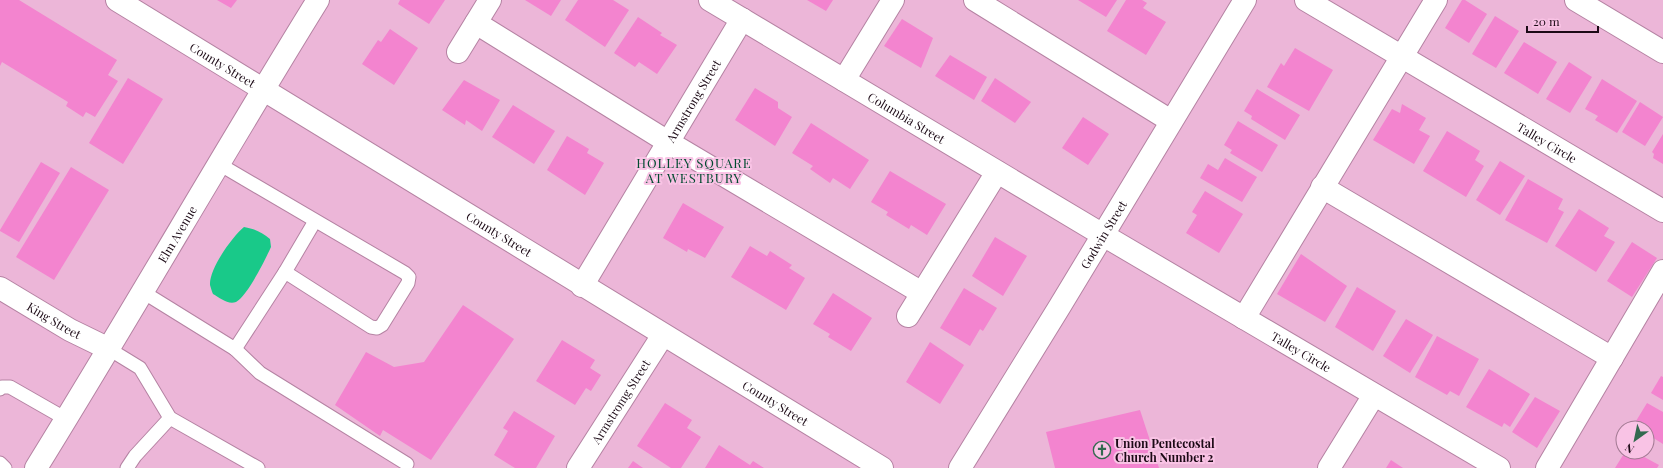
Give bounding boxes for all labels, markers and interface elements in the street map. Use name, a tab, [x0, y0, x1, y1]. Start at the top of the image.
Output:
scale bar	[1527, 8, 1598, 34]
text: 20 m	[1533, 13, 1560, 29]
street label: County Street	[187, 39, 259, 91]
street label: Armstrong Street	[662, 56, 724, 146]
street label: Columbia Street	[865, 88, 949, 147]
street label: Talley Circle	[1514, 119, 1580, 166]
district label: HOLLEY SQUARE AT WESTBURY	[636, 154, 752, 186]
street label: Godwin Street	[1076, 197, 1130, 272]
street label: Elm Avenue	[154, 203, 200, 266]
street label: County Street	[463, 208, 536, 260]
street label: King Street	[24, 298, 84, 343]
street label: Talley Circle	[1268, 328, 1334, 376]
street label: Armstromg Street	[587, 356, 654, 447]
street label: County Street	[740, 377, 812, 429]
north arrow	[1615, 420, 1655, 460]
place label: Union Pentecostal Church Number 2	[1115, 435, 1215, 465]
church icon: Union Pentecostal Church Number 2	[1092, 440, 1112, 460]
text: N	[1622, 440, 1637, 457]

